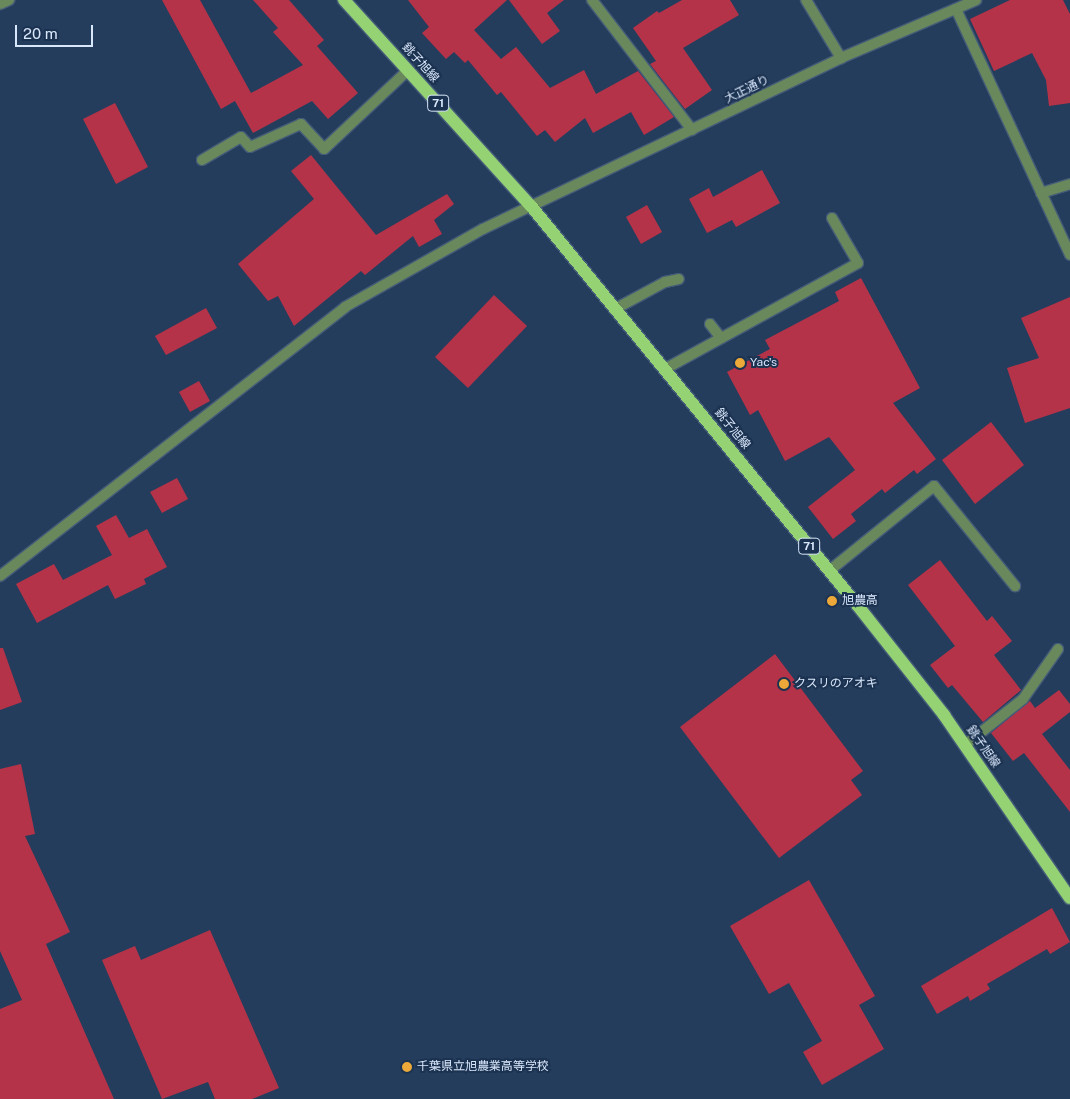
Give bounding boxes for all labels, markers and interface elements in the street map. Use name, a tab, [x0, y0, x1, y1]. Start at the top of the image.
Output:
scale bar	[18, 15, 95, 47]
text: 20 m	[23, 25, 58, 42]
street label: 銚子旭線	[399, 40, 441, 86]
street label: 大正通り	[722, 73, 772, 107]
road number: 71	[427, 95, 449, 112]
place label: Yac's	[750, 356, 777, 370]
marker: Yac's	[734, 357, 746, 369]
street label: 銚子旭線	[711, 406, 753, 452]
road number: 71	[798, 538, 820, 554]
place label: 旭農高	[842, 594, 878, 608]
marker: 旭農高	[826, 595, 838, 607]
place label: クスリのアオキ	[794, 677, 878, 691]
marker: クスリのアオキ	[778, 678, 790, 690]
street label: 銚子旭線	[963, 723, 1003, 771]
place label: 千葉県立旭農業高等学校	[417, 1060, 549, 1074]
marker: 千葉県立旭農業高等学校	[401, 1061, 413, 1073]

